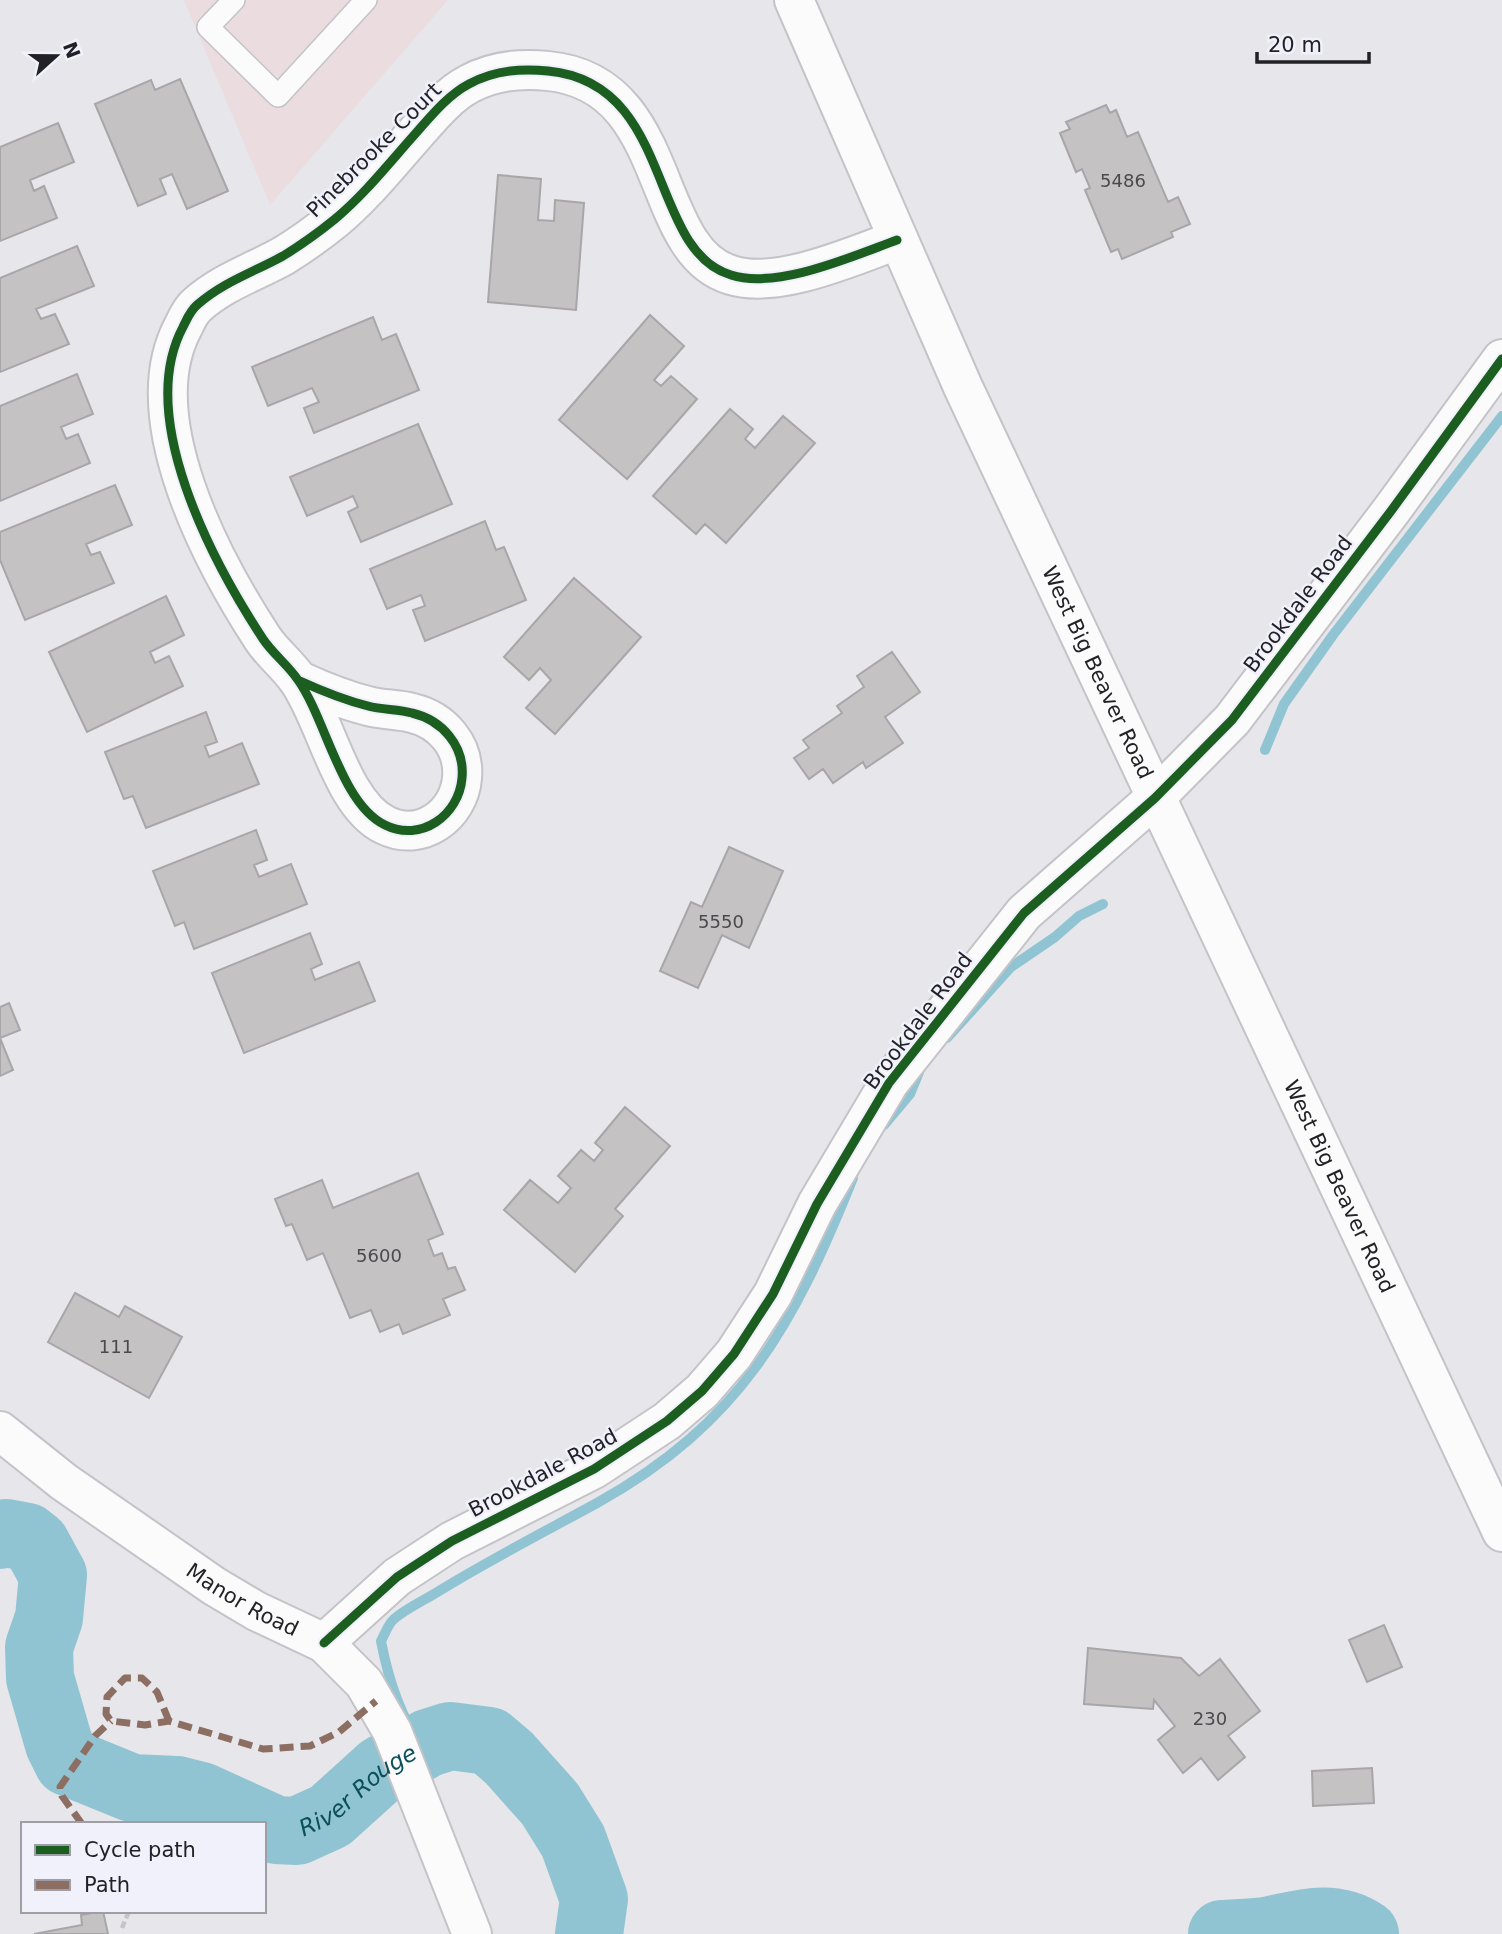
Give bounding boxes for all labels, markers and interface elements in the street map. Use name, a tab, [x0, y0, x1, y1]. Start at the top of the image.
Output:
north arrow	[21, 21, 91, 91]
scale bar	[1257, 21, 1369, 65]
text: 20 m	[1268, 33, 1322, 57]
text: N	[59, 39, 85, 61]
street label: Pinebrooke Court	[302, 78, 446, 222]
house number: 5486	[1100, 170, 1146, 191]
street label: Brookdale Road	[1239, 531, 1357, 677]
street label: West Big Beaver Road	[1037, 562, 1158, 783]
house number: 5550	[698, 911, 744, 932]
street label: Brookdale Road	[859, 948, 977, 1094]
street label: West Big Beaver Road	[1279, 1076, 1400, 1297]
house number: 5600	[356, 1245, 402, 1266]
house number: 111	[99, 1336, 133, 1357]
street label: Brookdale Road	[465, 1424, 621, 1522]
street label: Manor Road	[182, 1558, 302, 1641]
house number: 230	[1193, 1708, 1227, 1729]
water label: River Rouge	[295, 1739, 421, 1841]
legend	[21, 1822, 266, 1913]
text: Cycle path	[84, 1838, 196, 1862]
text: Path	[84, 1873, 130, 1897]

